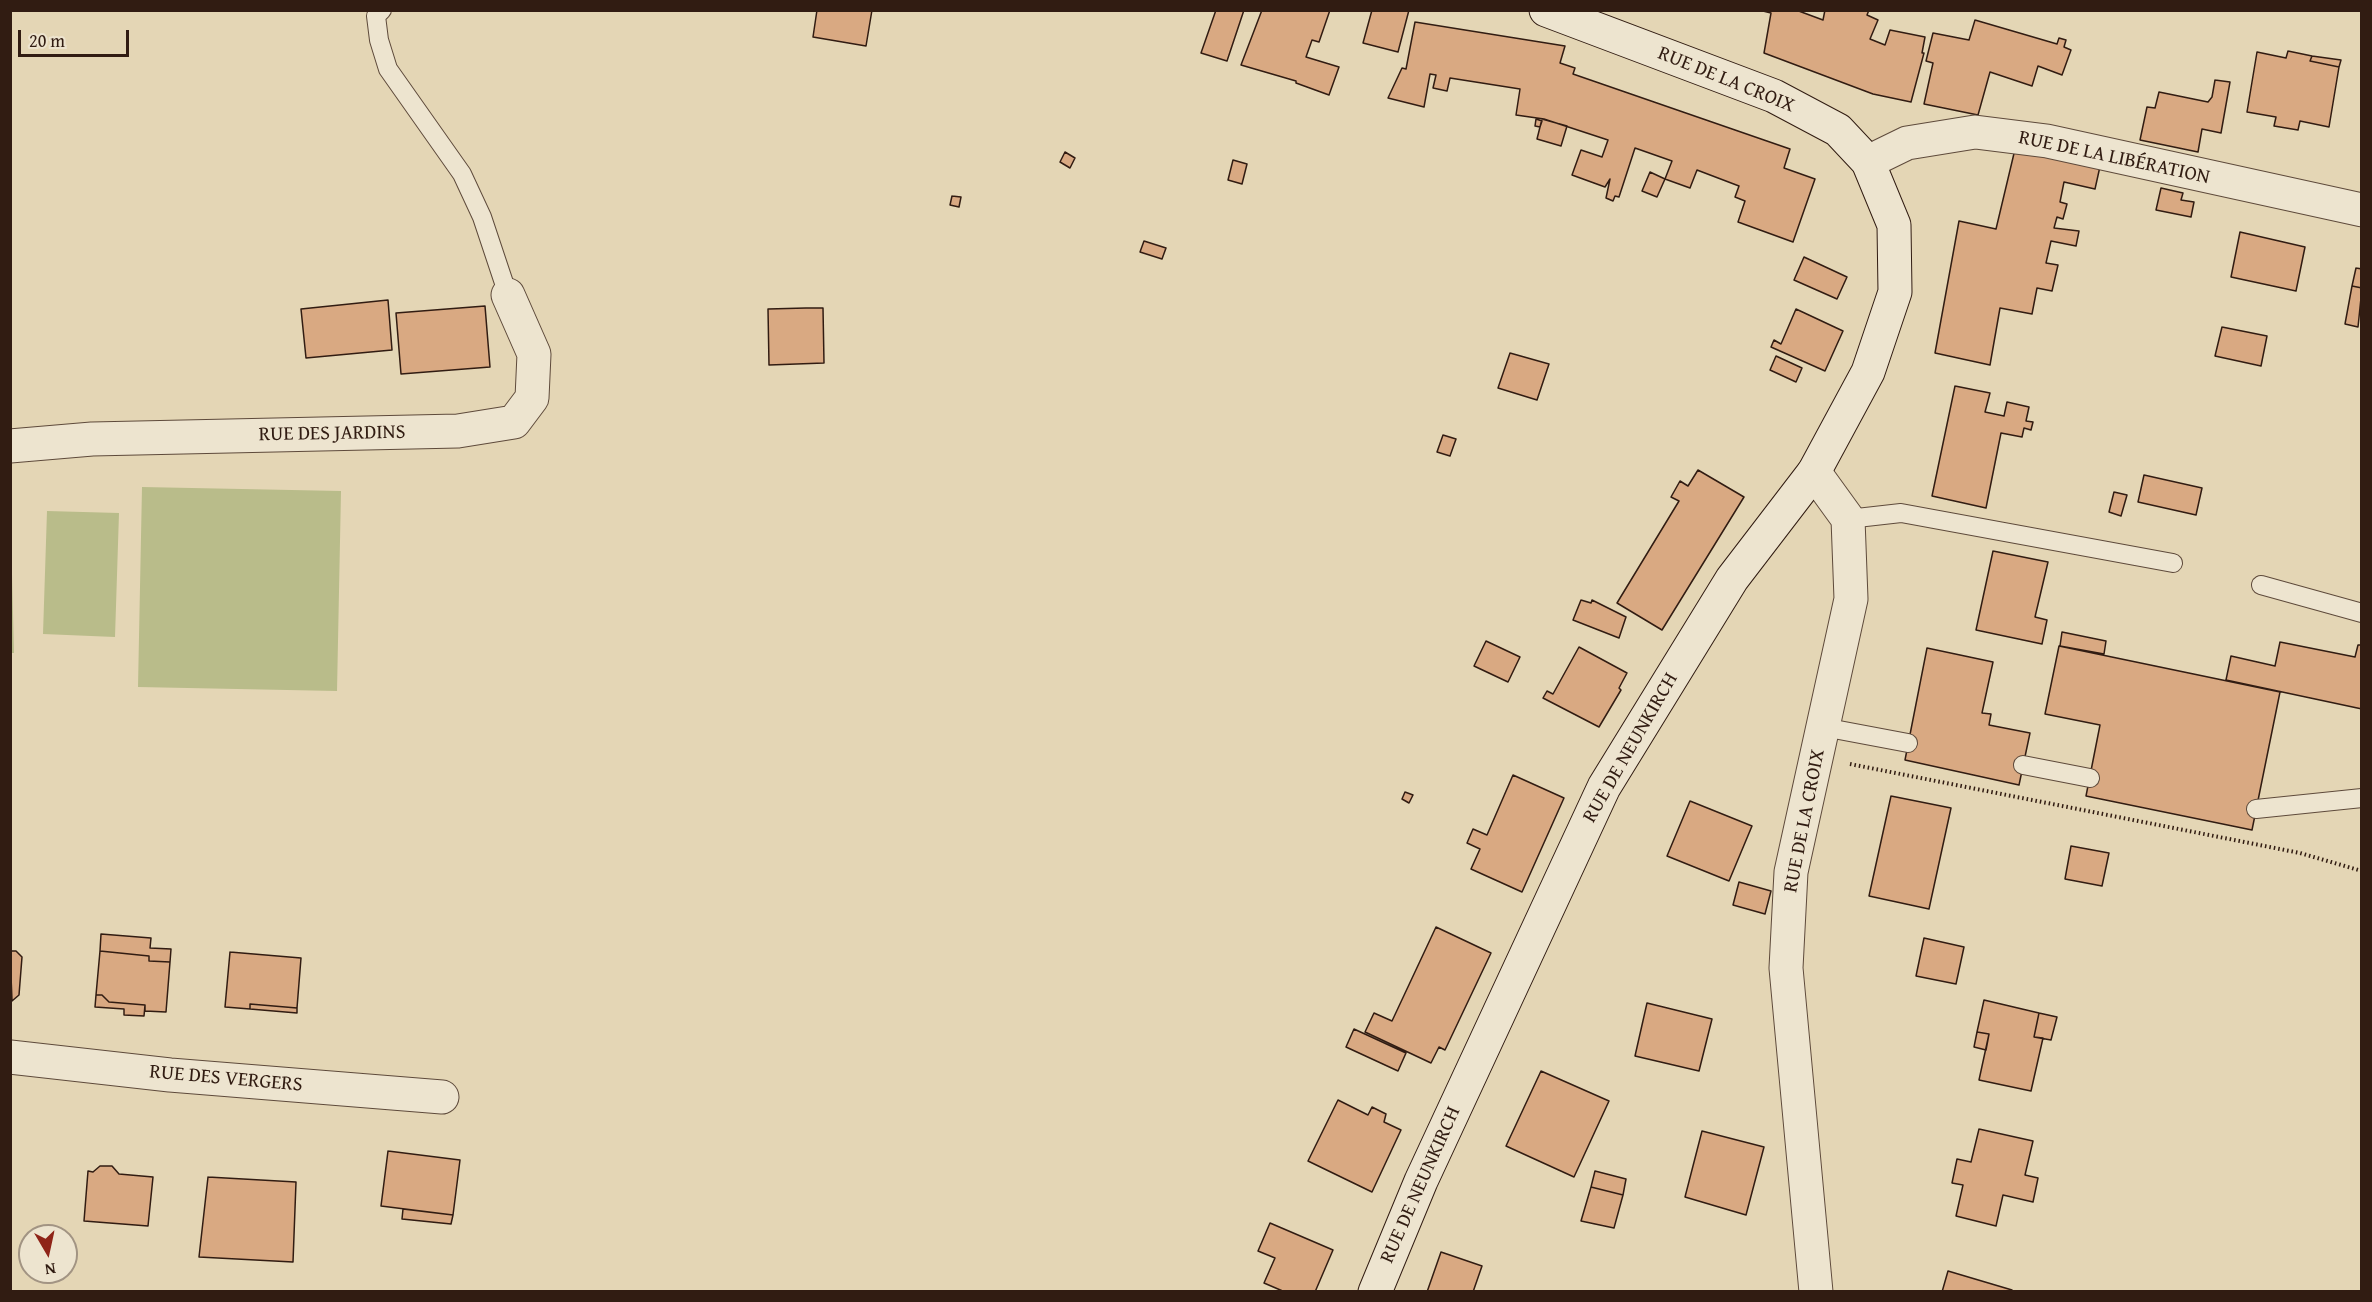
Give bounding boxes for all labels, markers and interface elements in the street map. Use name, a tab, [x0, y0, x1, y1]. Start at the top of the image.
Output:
scale bar	[21, 18, 132, 56]
text: 20 m	[29, 27, 65, 54]
street label: RUE DE LA CROIX	[1654, 42, 1798, 118]
street label: RUE DE LA LIBÉRATION	[2016, 126, 2212, 190]
street label: RUE DES JARDINS	[258, 421, 406, 447]
street label: RUE DE NEUNKIRCH	[1578, 669, 1684, 827]
street label: RUE DE LA CROIX	[1779, 747, 1831, 895]
street label: RUE DES VERGERS	[148, 1060, 304, 1098]
street label: RUE DE NEUNKIRCH	[1376, 1103, 1466, 1267]
north arrow	[18, 1224, 78, 1284]
text: N	[43, 1257, 58, 1282]

